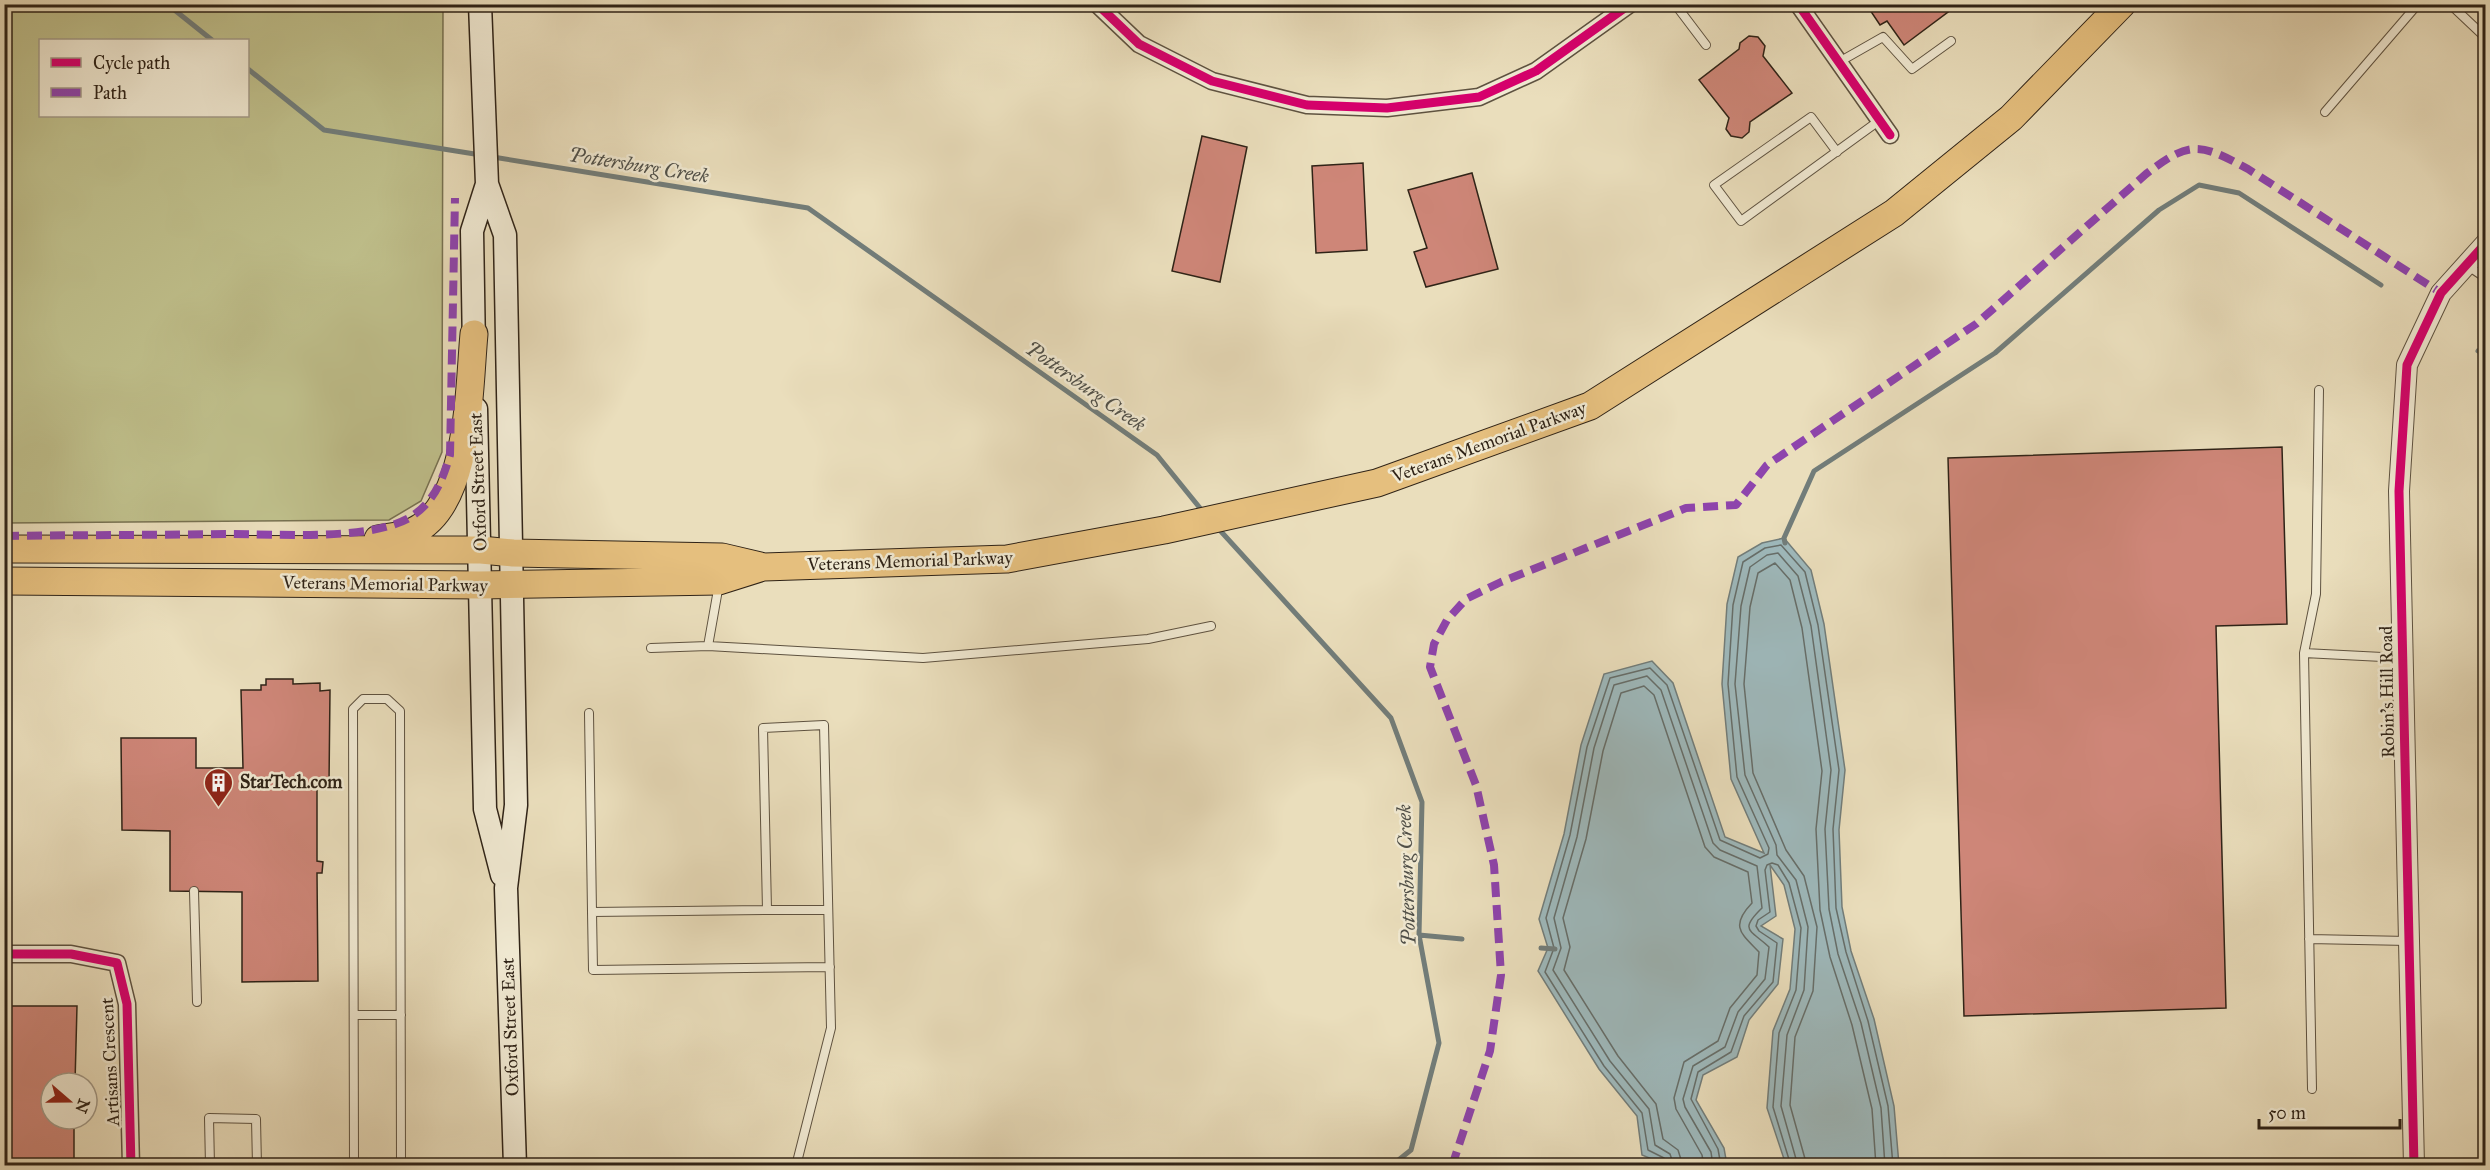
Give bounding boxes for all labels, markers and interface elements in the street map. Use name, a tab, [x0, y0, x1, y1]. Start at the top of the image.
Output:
legend	[39, 39, 249, 117]
text: Cycle path	[93, 52, 170, 74]
text: Path	[93, 82, 127, 104]
water label: Pottersburg Creek	[567, 142, 711, 188]
water label: Pottersburg Creek	[1021, 336, 1151, 436]
street label: Veterans Memorial Parkway	[1388, 396, 1590, 488]
street label: Oxford Street East	[465, 412, 491, 552]
street label: Veterans Memorial Parkway	[806, 546, 1014, 576]
street label: Veterans Memorial Parkway	[281, 571, 488, 597]
street label: Robin's Hill Road	[2375, 626, 2399, 758]
building icon: StarTech.com	[203, 766, 235, 808]
place label: StarTech.com	[240, 771, 343, 793]
water label: Pottersburg Creek	[1392, 804, 1420, 946]
street label: Oxford Street East	[497, 957, 523, 1097]
street label: Artisans Crescent	[96, 997, 124, 1128]
north arrow	[39, 1071, 99, 1131]
scale bar	[2259, 1092, 2400, 1130]
text: N	[71, 1096, 94, 1116]
text: 50 m	[2268, 1102, 2306, 1124]

